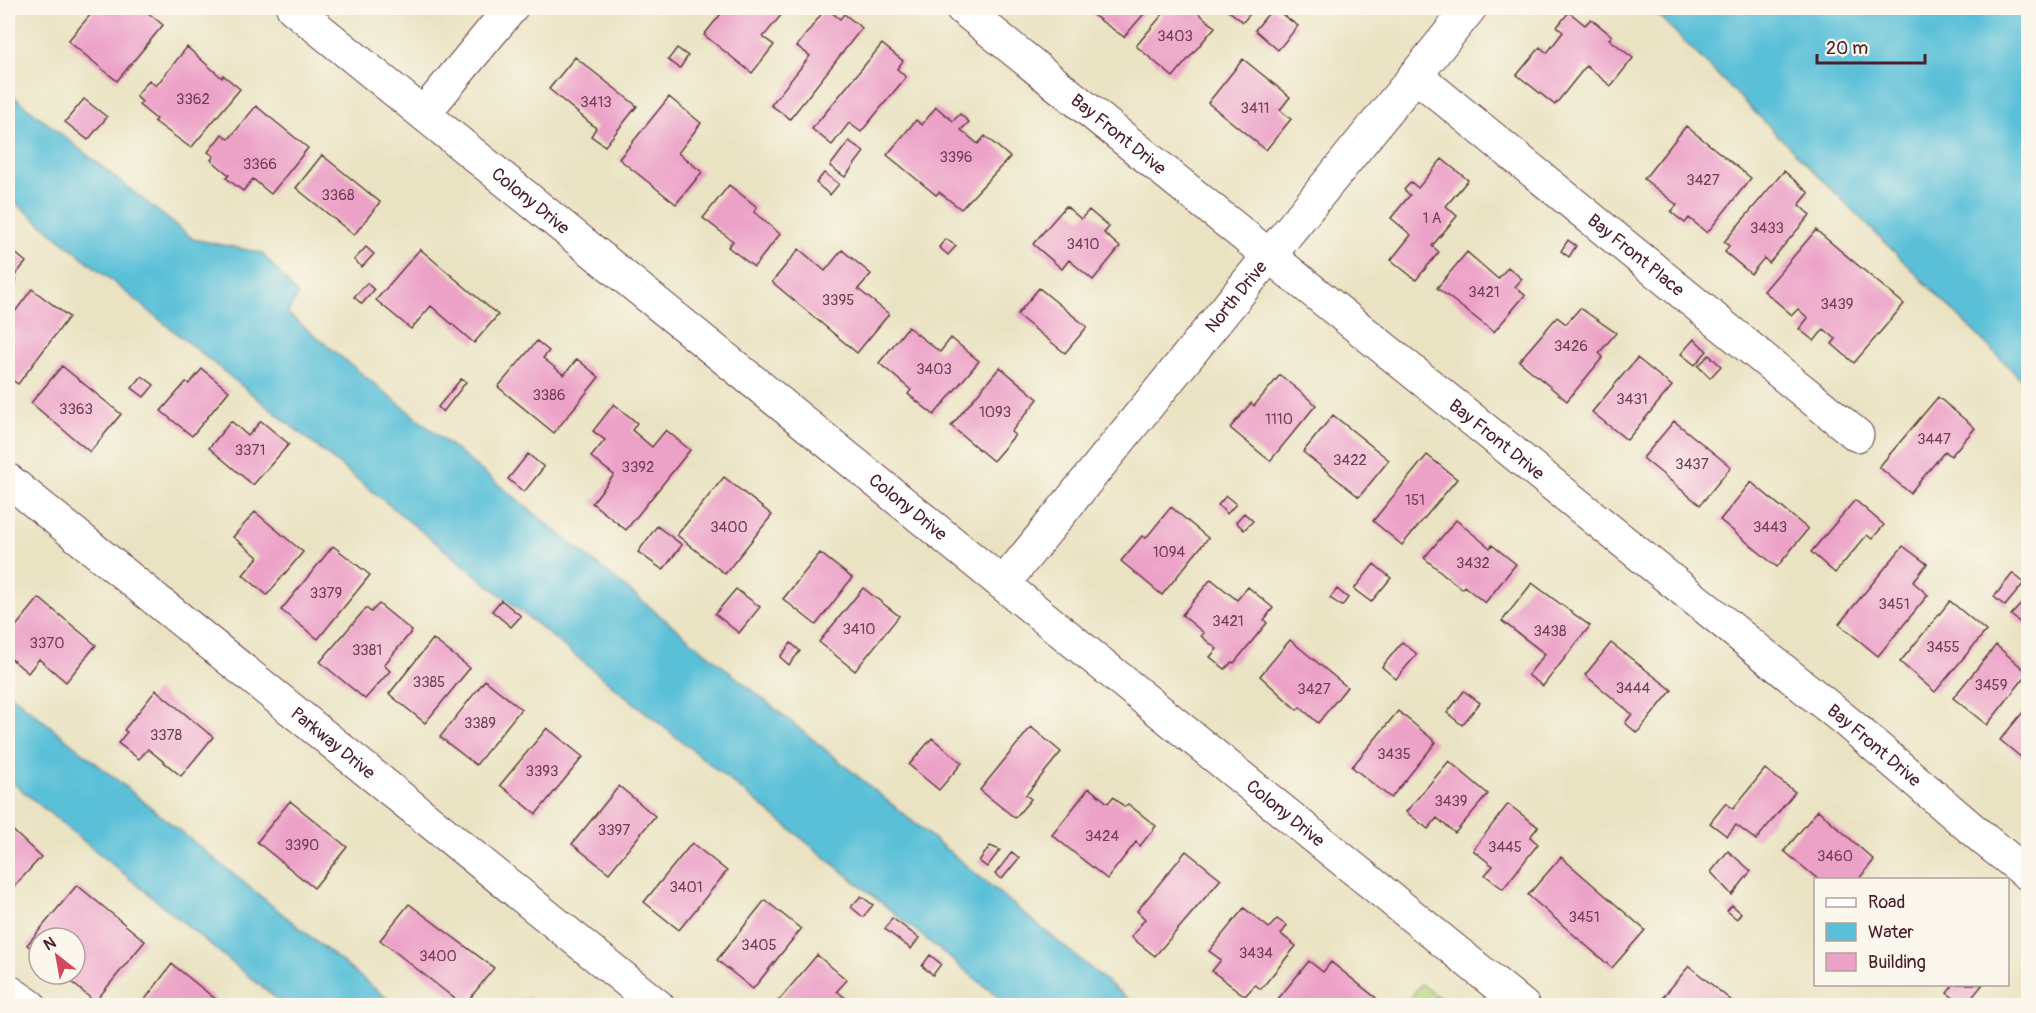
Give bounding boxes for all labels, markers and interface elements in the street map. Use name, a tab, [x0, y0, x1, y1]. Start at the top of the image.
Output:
house number: 3403	[1157, 27, 1193, 46]
scale bar	[1817, 27, 1925, 65]
text: 20 m	[1826, 37, 1868, 60]
street label: Bay Front Drive	[1066, 89, 1171, 180]
house number: 3362	[176, 90, 210, 109]
house number: 3413	[580, 93, 612, 112]
house number: 3411	[1241, 99, 1269, 118]
house number: 3396	[939, 148, 973, 167]
house number: 3366	[243, 155, 277, 174]
street label: Colony Drive	[487, 162, 575, 240]
house number: 3427	[1686, 171, 1720, 190]
house number: 3368	[321, 186, 355, 205]
house number: 1 A	[1423, 209, 1442, 228]
street label: Bay Front Place	[1583, 209, 1689, 301]
house number: 3433	[1750, 219, 1784, 238]
house number: 3410	[1066, 235, 1100, 254]
street label: North Drive	[1200, 256, 1272, 337]
house number: 3421	[1468, 283, 1500, 302]
house number: 3395	[822, 291, 854, 310]
house number: 3439	[1820, 295, 1854, 314]
house number: 3426	[1554, 337, 1588, 356]
house number: 3403	[916, 360, 952, 379]
house number: 3386	[532, 386, 566, 405]
house number: 3431	[1616, 390, 1648, 409]
street label: Bay Front Drive	[1444, 394, 1549, 485]
house number: 3363	[59, 400, 93, 419]
house number: 1093	[979, 403, 1011, 422]
house number: 1110	[1265, 410, 1293, 429]
house number: 3447	[1917, 430, 1951, 449]
house number: 3371	[235, 441, 265, 460]
house number: 3422	[1333, 451, 1367, 470]
house number: 3437	[1675, 455, 1709, 474]
house number: 3392	[622, 458, 654, 477]
street label: Colony Drive	[864, 468, 952, 546]
house number: 151	[1405, 491, 1425, 510]
house number: 3400	[710, 518, 748, 537]
house number: 3443	[1753, 518, 1787, 537]
house number: 1094	[1153, 543, 1186, 562]
house number: 3432	[1456, 554, 1490, 573]
house number: 3379	[310, 584, 342, 603]
house number: 3451	[1878, 595, 1910, 614]
house number: 3421	[1212, 612, 1244, 631]
house number: 3410	[842, 620, 876, 639]
house number: 3438	[1533, 622, 1567, 641]
house number: 3370	[30, 634, 64, 653]
house number: 3455	[1926, 638, 1960, 657]
house number: 3381	[352, 641, 382, 660]
house number: 3385	[413, 673, 445, 692]
house number: 3459	[1975, 676, 2007, 695]
house number: 3444	[1616, 679, 1651, 698]
house number: 3427	[1297, 680, 1331, 699]
street label: Bay Front Drive	[1823, 699, 1926, 792]
street label: Parkway Drive	[286, 702, 380, 784]
house number: 3389	[464, 714, 496, 733]
house number: 3378	[150, 726, 183, 745]
house number: 3435	[1377, 745, 1411, 764]
house number: 3393	[526, 762, 558, 781]
street label: Colony Drive	[1241, 775, 1329, 852]
house number: 3439	[1434, 792, 1468, 811]
house number: 3397	[598, 821, 630, 840]
house number: 3424	[1085, 827, 1119, 846]
house number: 3390	[285, 836, 319, 855]
house number: 3445	[1488, 838, 1522, 857]
house number: 3460	[1817, 847, 1853, 866]
house number: 3401	[669, 878, 703, 897]
legend	[1814, 878, 2009, 986]
text: Road	[1868, 891, 1905, 914]
house number: 3451	[1568, 908, 1600, 927]
text: Water	[1868, 921, 1914, 944]
north arrow	[27, 926, 87, 986]
text: N	[40, 933, 60, 955]
house number: 3405	[741, 936, 777, 955]
house number: 3434	[1239, 944, 1273, 963]
house number: 3400	[419, 947, 457, 966]
text: Building	[1868, 951, 1926, 974]

